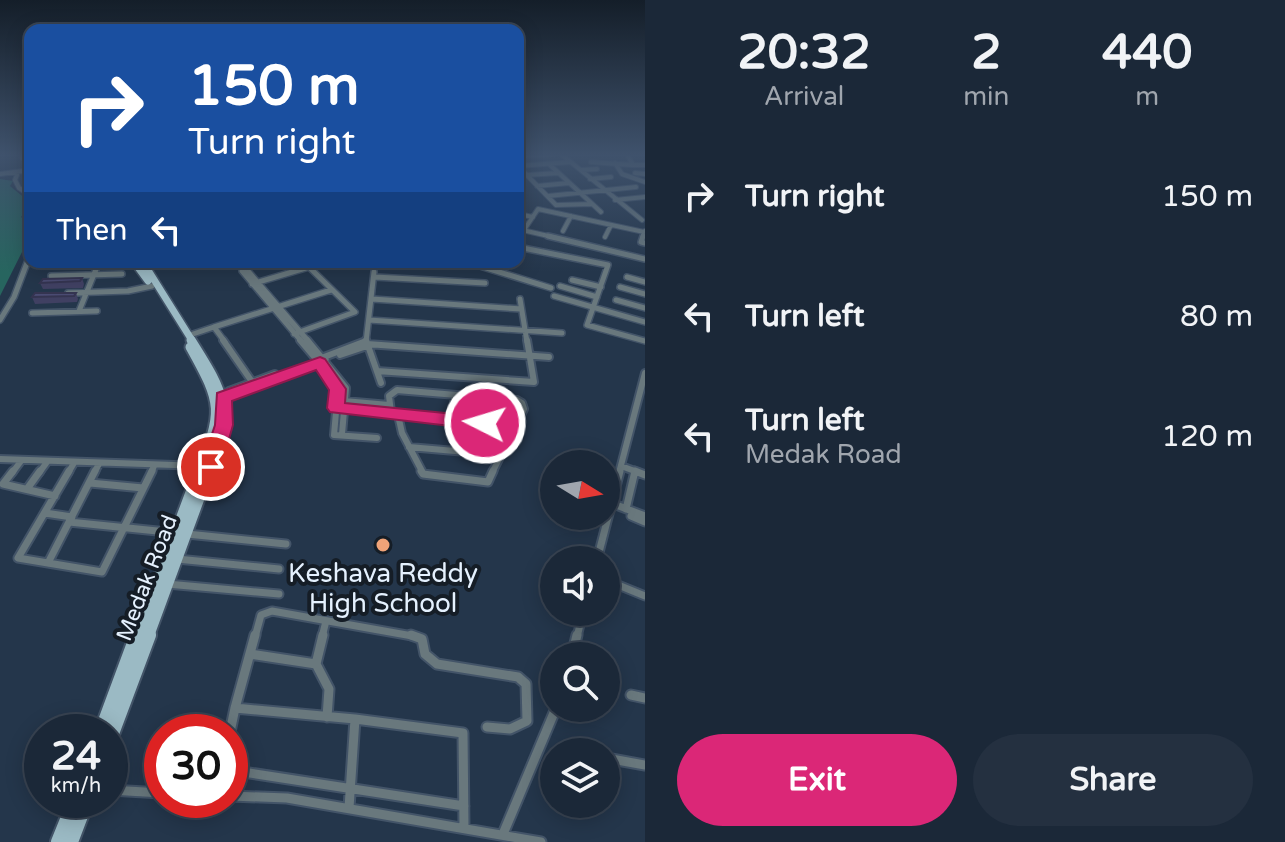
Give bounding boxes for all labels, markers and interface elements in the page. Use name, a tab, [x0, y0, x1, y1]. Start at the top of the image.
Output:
text: 20:32	[738, 24, 871, 82]
text: 2	[971, 24, 1001, 82]
text: 440	[1102, 24, 1192, 82]
text: 150 m	[188, 53, 359, 120]
icon: right	[56, 56, 160, 160]
text: Arrival	[764, 81, 844, 112]
text: min	[963, 81, 1009, 112]
text: m	[1135, 81, 1159, 112]
text: Turn right	[188, 121, 355, 164]
icon: right	[677, 174, 721, 218]
text: Turn right	[745, 178, 885, 215]
text: 150 m	[1161, 178, 1253, 215]
icon: left	[144, 208, 188, 252]
text: Then	[56, 212, 128, 249]
icon: left	[677, 294, 721, 338]
text: Turn left	[745, 298, 864, 335]
text: 80 m	[1180, 298, 1253, 335]
position arrow	[443, 381, 527, 465]
text: Turn left	[745, 402, 864, 439]
icon: left	[677, 414, 721, 458]
text: 120 m	[1161, 418, 1253, 455]
pin	[177, 433, 245, 501]
text: Medak Road	[745, 439, 902, 470]
icon: arrive	[189, 445, 233, 489]
north arrow	[540, 450, 620, 530]
map controls	[540, 450, 620, 818]
street label: Medak Road	[111, 511, 183, 645]
marker: Keshava Reddy High School	[374, 536, 392, 554]
button: sound	[540, 546, 620, 626]
place label: Keshava Reddy High School	[288, 558, 478, 619]
button: search	[540, 642, 620, 722]
speed limit sign: 30	[144, 714, 248, 818]
text: 24	[51, 732, 101, 780]
button: Exit	[677, 734, 957, 826]
button: Share	[973, 734, 1253, 826]
button: layers	[540, 738, 620, 818]
text: km/h	[51, 774, 101, 798]

